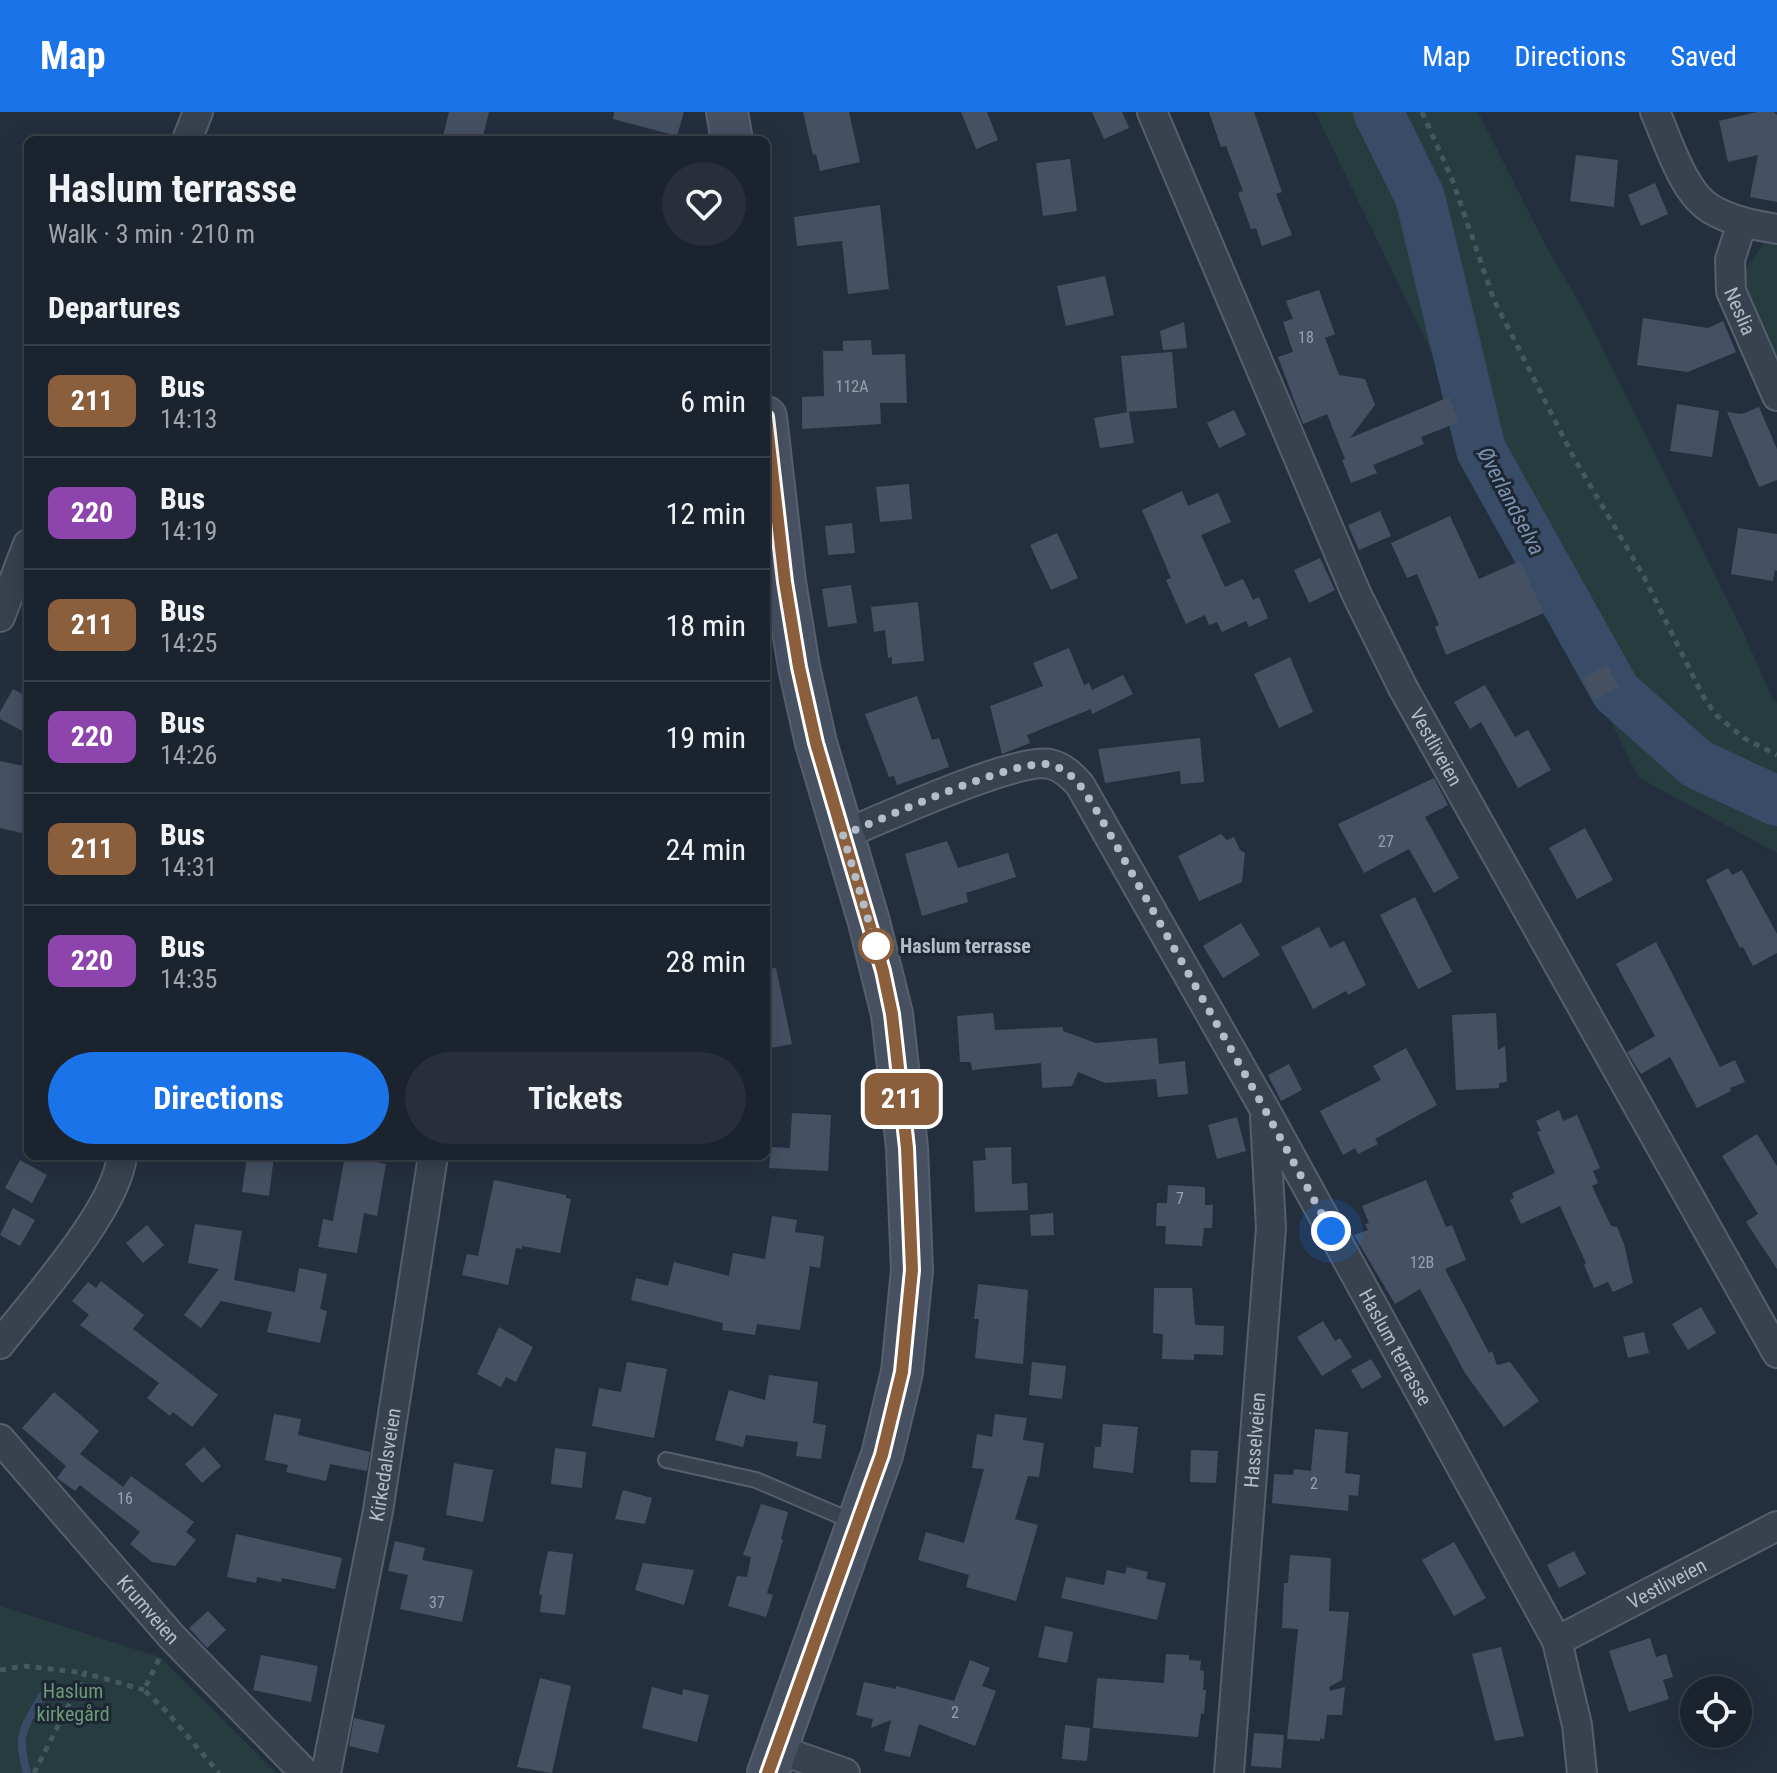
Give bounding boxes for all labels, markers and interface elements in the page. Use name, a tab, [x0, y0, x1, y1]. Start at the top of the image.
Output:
text: Map	[40, 34, 106, 78]
text: Map	[1422, 40, 1471, 73]
text: Directions	[1515, 40, 1626, 73]
text: Saved	[1670, 40, 1737, 73]
button: heart	[662, 162, 746, 246]
text: Haslum terrasse	[48, 167, 297, 211]
text: Walk · 3 min · 210 m	[48, 219, 255, 249]
street label: Neslia	[1719, 284, 1761, 339]
text: Departures	[48, 290, 181, 325]
house number: 18	[1298, 328, 1314, 347]
text: Bus	[160, 369, 205, 404]
house number: 112A	[836, 377, 868, 396]
text: 211	[71, 384, 113, 417]
text: 6 min	[680, 384, 746, 419]
text: 14:13	[160, 404, 217, 434]
water label: Øverlandselva	[1472, 443, 1550, 559]
text: Bus	[160, 481, 205, 516]
text: 220	[71, 496, 113, 529]
text: 12 min	[665, 496, 746, 531]
text: 14:19	[160, 516, 217, 546]
text: Bus	[160, 593, 205, 628]
text: 211	[71, 608, 113, 641]
text: 18 min	[665, 608, 746, 643]
text: 14:25	[160, 628, 217, 658]
street label: Vestliveien	[1405, 704, 1468, 790]
text: Bus	[160, 705, 205, 740]
text: 220	[71, 720, 113, 753]
text: 19 min	[665, 720, 746, 755]
text: 14:26	[160, 740, 217, 770]
text: Bus	[160, 817, 205, 852]
text: 211	[71, 832, 113, 865]
text: 24 min	[665, 832, 746, 867]
house number: 27	[1378, 832, 1394, 851]
text: 14:31	[160, 852, 217, 882]
text: Bus	[160, 929, 205, 964]
marker: Haslum terrasse	[859, 929, 893, 963]
place label: Haslum terrasse	[900, 934, 1031, 958]
text: 220	[71, 944, 113, 977]
text: 28 min	[665, 944, 746, 979]
text: 14:35	[160, 964, 217, 994]
button: Directions	[48, 1052, 389, 1144]
button: Tickets	[405, 1052, 746, 1144]
line badge: 211	[856, 1073, 948, 1125]
text: 211	[881, 1082, 923, 1115]
house number: 7	[1176, 1189, 1184, 1208]
your location	[1311, 1211, 1351, 1251]
house number: 12B	[1410, 1253, 1434, 1272]
street label: Haslum terrasse	[1354, 1285, 1437, 1410]
street label: Hasselveien	[1239, 1391, 1270, 1489]
street label: Kirkedalsveien	[364, 1406, 406, 1524]
house number: 2	[1310, 1474, 1318, 1493]
house number: 16	[117, 1489, 133, 1508]
street label: Vestliveien	[1623, 1553, 1710, 1614]
street label: Krumveien	[112, 1570, 184, 1649]
house number: 37	[429, 1593, 445, 1612]
map controls	[1680, 1676, 1752, 1748]
button: locate	[1680, 1676, 1752, 1748]
park label: Haslum kirkegård	[36, 1679, 110, 1726]
house number: 2	[951, 1703, 959, 1722]

